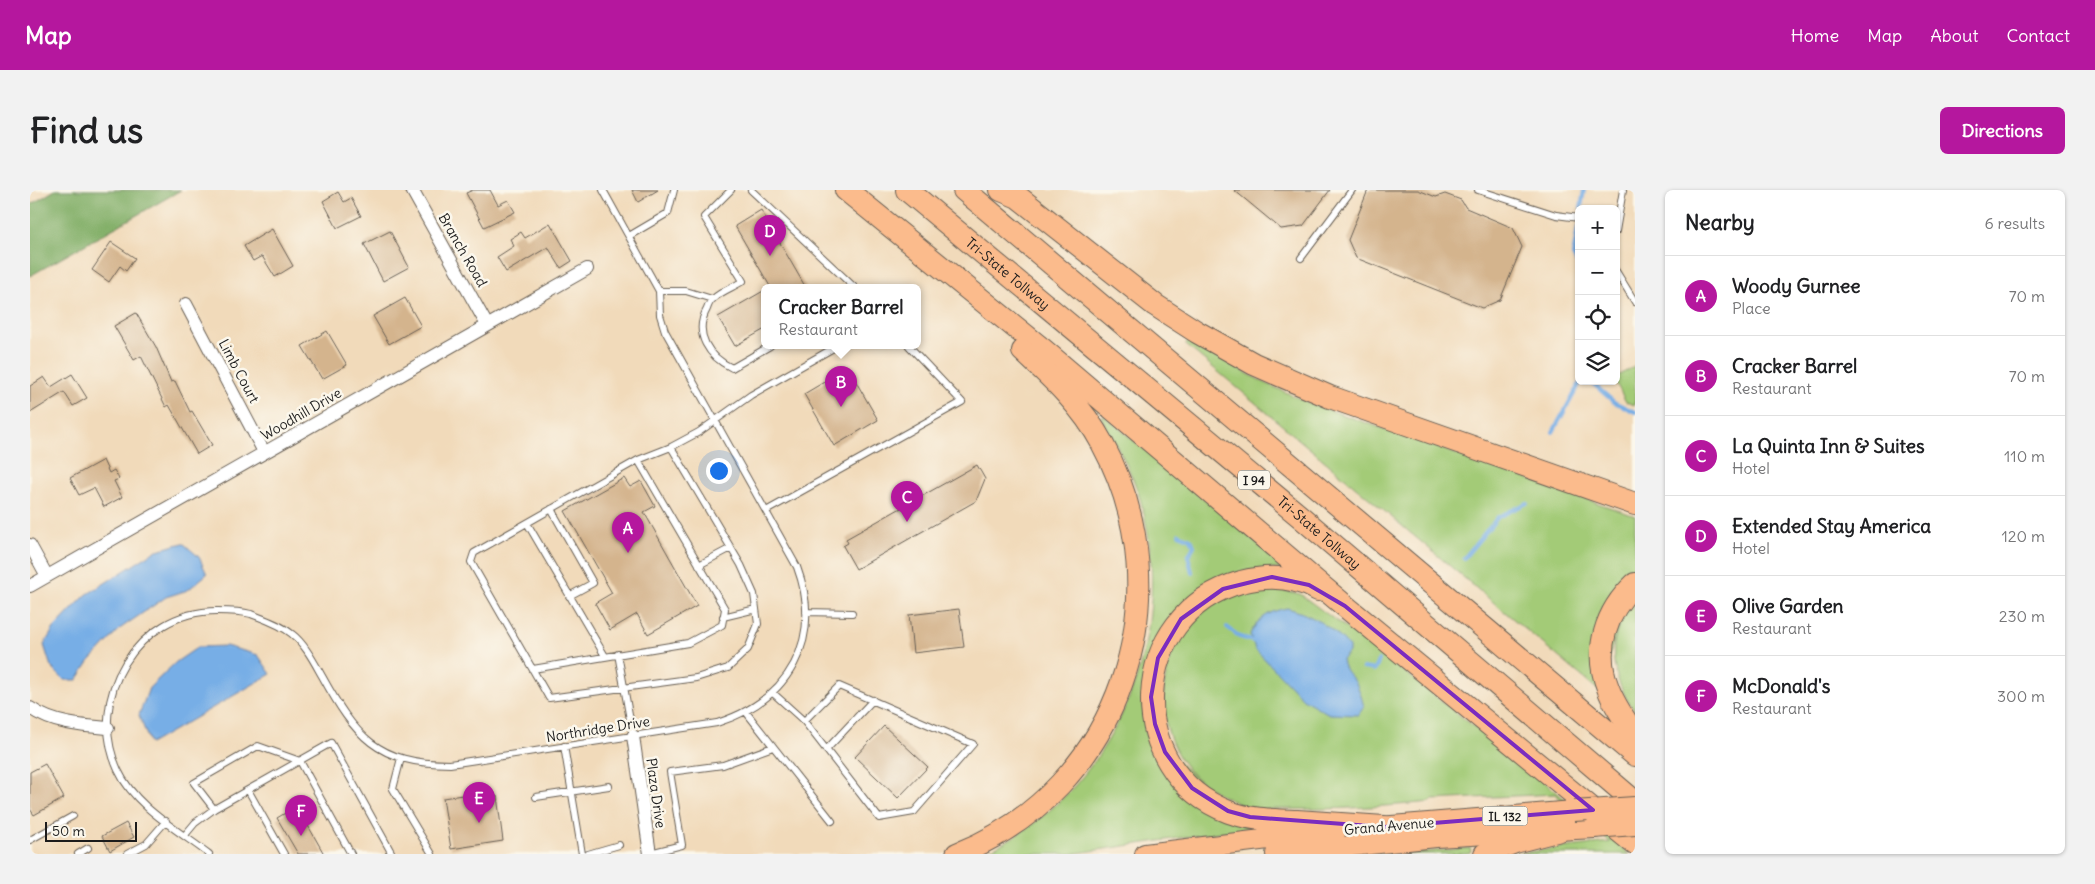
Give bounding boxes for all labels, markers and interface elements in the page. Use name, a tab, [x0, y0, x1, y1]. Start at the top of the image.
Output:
text: Map	[25, 20, 72, 50]
text: Home	[1791, 24, 1839, 47]
text: Map	[1867, 24, 1902, 47]
text: About	[1930, 24, 1978, 47]
text: Contact	[2006, 24, 2070, 47]
button: Directions	[1940, 107, 2065, 154]
text: Find us	[30, 108, 143, 152]
map controls	[1575, 205, 1620, 385]
button: +	[1575, 205, 1620, 250]
text: Nearby	[1685, 209, 1755, 236]
street label: Branch Road	[435, 210, 491, 290]
text: 6 results	[1984, 213, 2045, 233]
pin: D	[754, 215, 786, 256]
street label: Tri-State Tollway	[962, 234, 1054, 314]
button: −	[1575, 250, 1620, 295]
text: Woody Gurnee	[1732, 274, 1861, 298]
popup	[761, 284, 921, 349]
text: A	[1696, 286, 1706, 306]
text: 70 m	[2009, 286, 2045, 306]
text: Cracker Barrel	[778, 295, 904, 319]
button: locate	[1575, 295, 1620, 340]
text: Place	[1732, 298, 1771, 318]
text: Restaurant	[778, 319, 858, 339]
street label: Limb Court	[215, 336, 263, 406]
button: layers	[1575, 340, 1620, 385]
text: Cracker Barrel	[1732, 354, 1857, 378]
pin: B	[825, 366, 857, 407]
text: B	[1696, 366, 1706, 386]
text: 70 m	[2009, 366, 2045, 386]
text: Restaurant	[1732, 378, 1812, 398]
street label: Woodhill Drive	[257, 384, 345, 444]
text: La Quinta Inn & Suites	[1732, 434, 1925, 458]
text: C	[1696, 446, 1706, 466]
text: 110 m	[2004, 446, 2045, 466]
your location	[706, 458, 732, 484]
text: Hotel	[1732, 458, 1770, 478]
road number: I 94	[1238, 470, 1270, 490]
pin: C	[891, 481, 923, 522]
street label: Tri-State Tollway	[1274, 492, 1365, 573]
pin: A	[612, 512, 644, 553]
text: Extended Stay America	[1732, 514, 1931, 538]
text: D	[1695, 526, 1707, 546]
text: 120 m	[2002, 526, 2045, 546]
text: Hotel	[1732, 538, 1770, 558]
text: Olive Garden	[1732, 594, 1844, 618]
text: E	[1696, 606, 1706, 626]
text: 230 m	[1999, 606, 2045, 626]
text: Restaurant	[1732, 618, 1812, 638]
text: McDonald's	[1732, 674, 1830, 698]
text: F	[1696, 686, 1706, 706]
text: 300 m	[1997, 686, 2045, 706]
text: Restaurant	[1732, 698, 1812, 718]
street label: Northridge Drive	[545, 712, 651, 746]
street label: Plaza Drive	[642, 757, 670, 829]
pin: E	[463, 782, 495, 823]
pin: F	[285, 795, 317, 836]
road number: IL 132	[1482, 806, 1528, 826]
street label: Grand Avenue	[1343, 813, 1435, 839]
scale bar	[45, 819, 138, 842]
text: 50 m	[52, 822, 85, 840]

